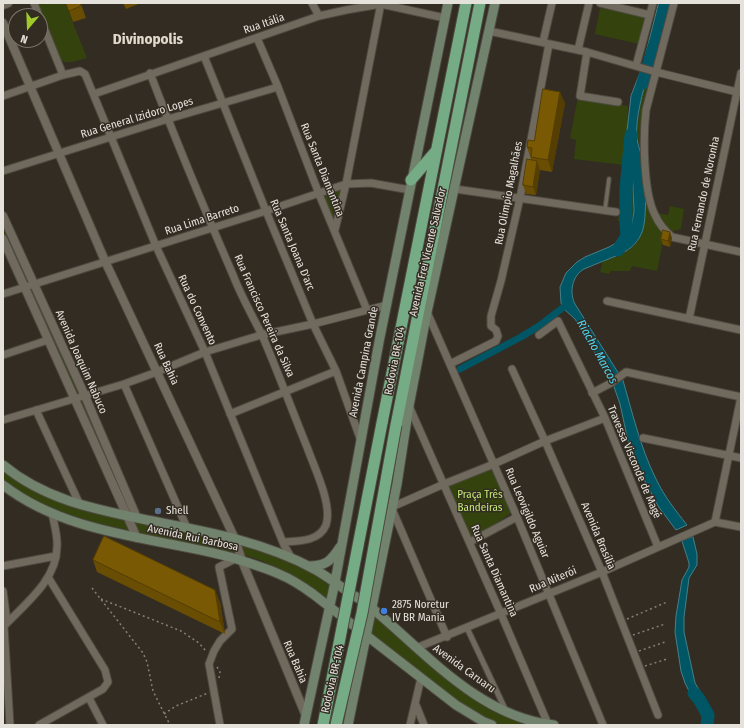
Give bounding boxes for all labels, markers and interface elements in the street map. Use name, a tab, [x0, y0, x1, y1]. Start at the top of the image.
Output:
north arrow	[8, 8, 48, 48]
street label: Rua Itália	[242, 11, 286, 37]
district label: Divinopolis	[113, 31, 183, 49]
text: N	[19, 32, 29, 46]
street label: Rua General Izidoro Lopes	[79, 95, 195, 141]
street label: Rua Santa Diamantina	[297, 121, 347, 219]
street label: Rua Fernando de Noronha	[685, 135, 723, 253]
street label: Rua Olimpio Magalhães	[492, 140, 526, 246]
street label: Avenida Frei Vicente Salvador	[407, 186, 449, 318]
street label: Rua Santa Joana D'arc	[267, 197, 317, 293]
street label: Rua Lima Barreto	[163, 202, 241, 238]
street label: Rua Francisco Pereira da Silva	[231, 253, 297, 379]
street label: Rua do Convento	[175, 273, 219, 347]
street label: Avenida Campina Grande	[347, 305, 381, 419]
street label: Avenida Joaquim Nabuco	[52, 308, 110, 416]
water label: Riacho Marcos	[573, 317, 621, 387]
street label: Rodovia BR-104	[382, 326, 408, 396]
street label: Rua Bahia	[150, 341, 182, 387]
street label: Travessa Visconde de Magé	[604, 404, 664, 520]
street label: Rua Leovigildo Aguiar	[502, 466, 552, 560]
park label: Praça Três Bandeiras	[457, 488, 503, 514]
street label: Avenida Brasília	[578, 500, 618, 572]
place label: Shell	[166, 504, 188, 518]
marker: Shell	[153, 506, 163, 516]
street label: Avenida Rui Barbosa	[146, 522, 240, 554]
street label: Rua Santa Diamantina	[468, 523, 520, 619]
street label: Rua Niterói	[527, 564, 579, 596]
place label: 2875 Noretur IV BR Mania	[392, 598, 449, 624]
marker: 2875 Noretur IV BR Mania	[379, 606, 389, 616]
street label: Rua Bahia	[280, 639, 310, 685]
street label: Avenida Caruaru	[430, 642, 498, 696]
street label: Rodovia BR-104	[319, 644, 347, 714]

